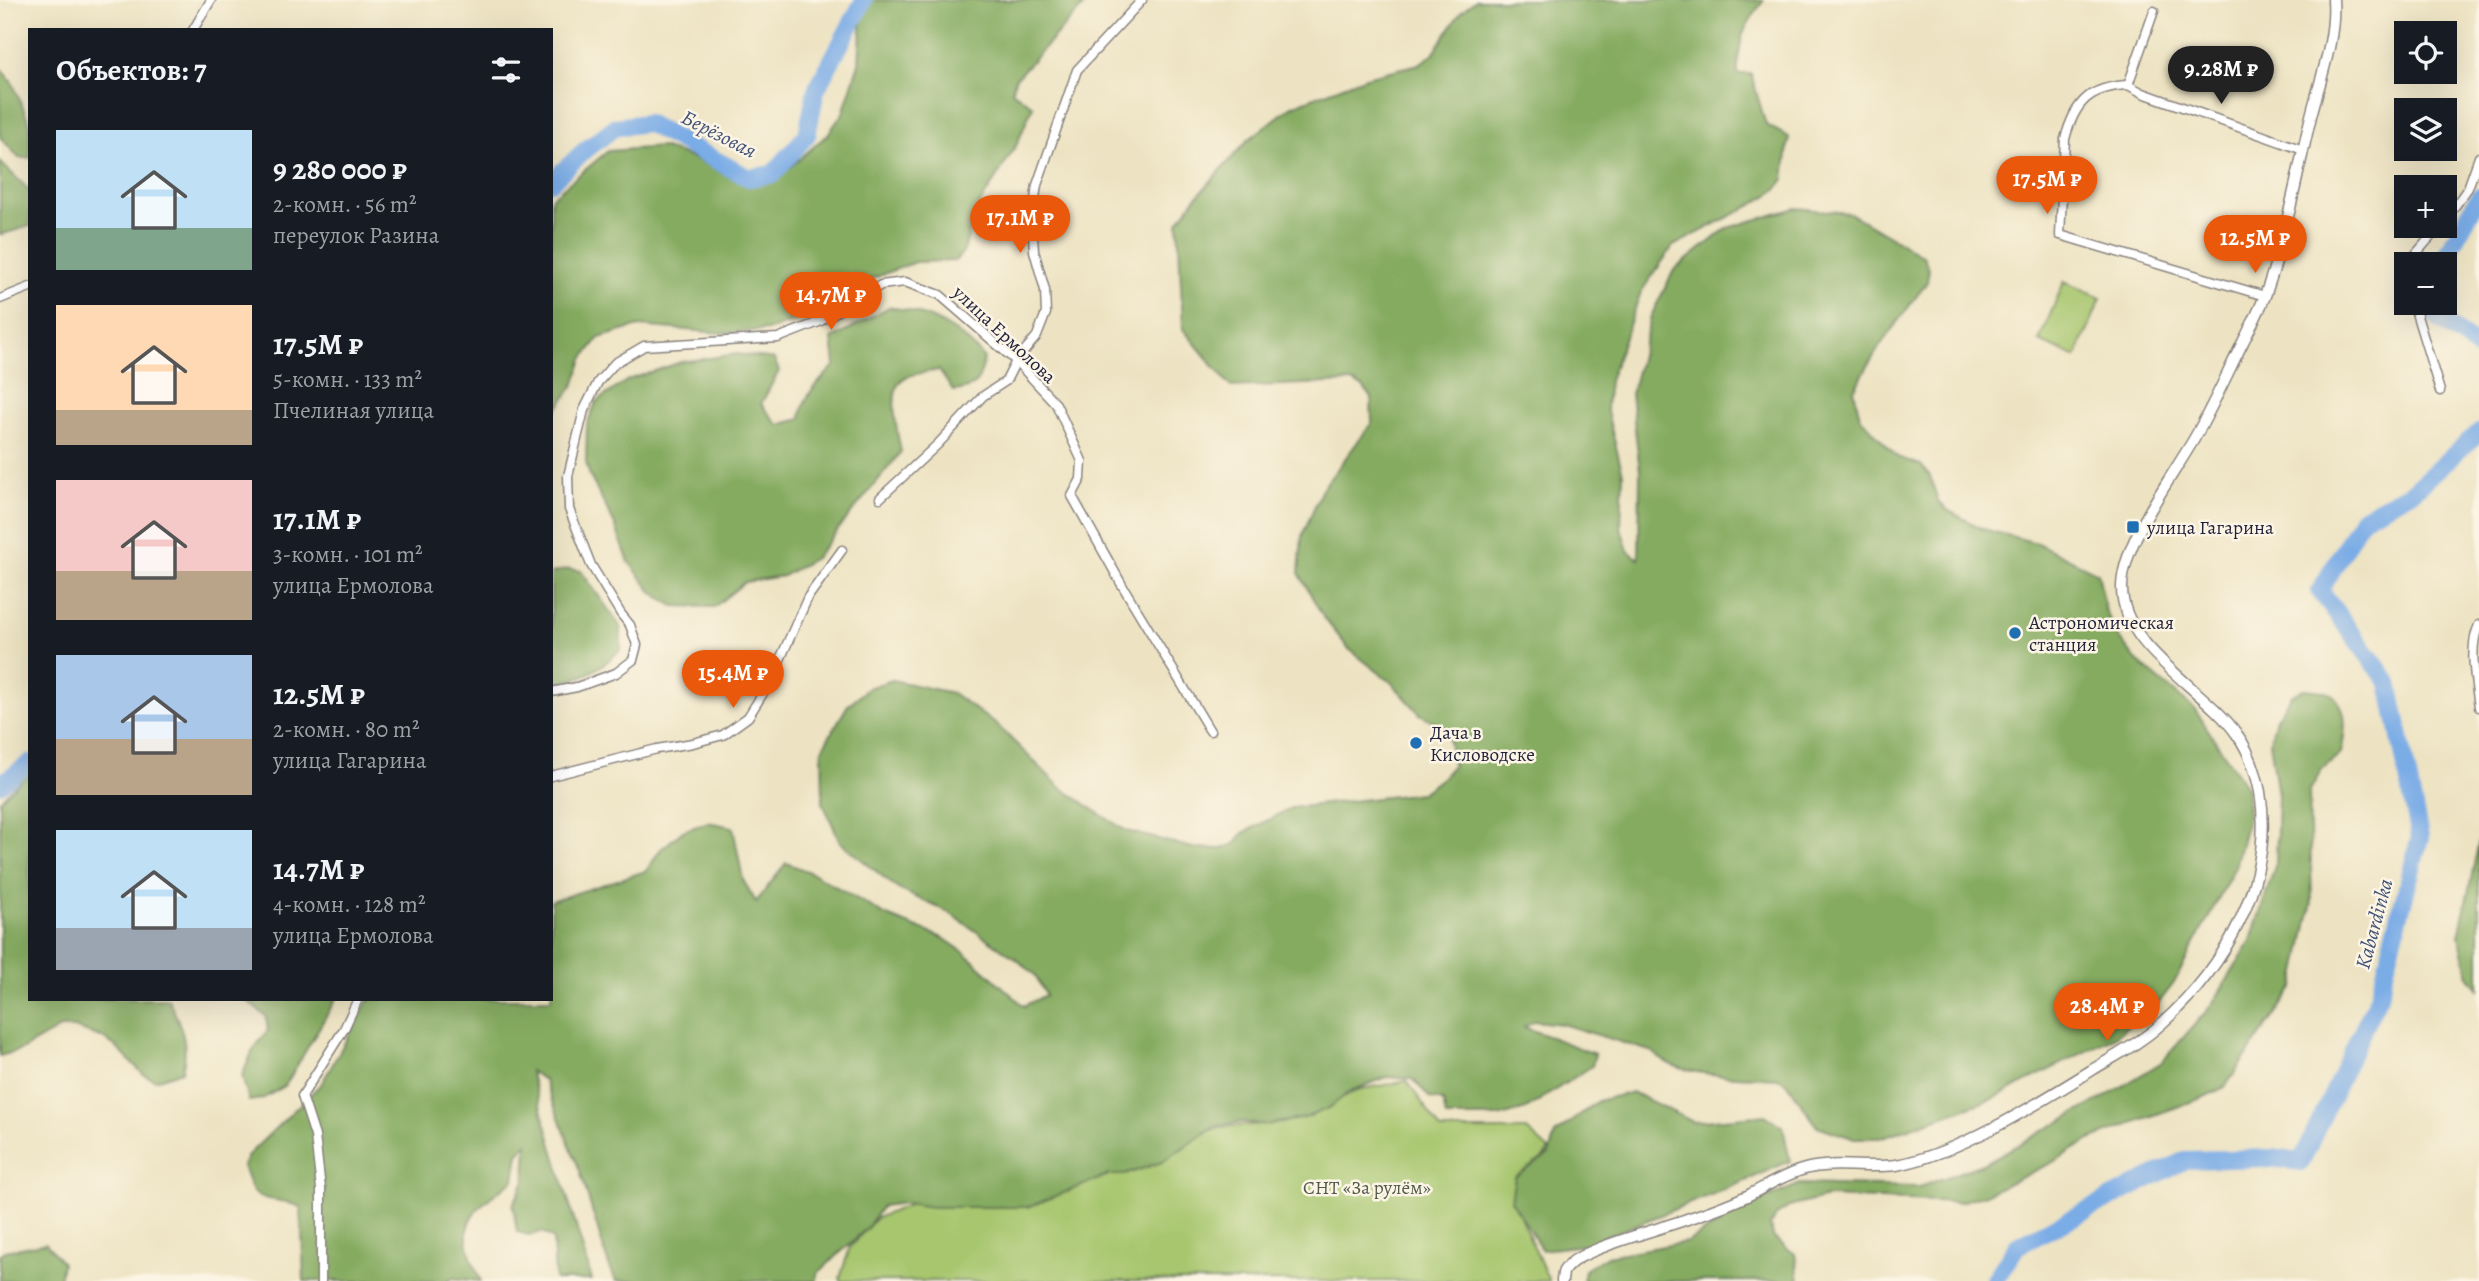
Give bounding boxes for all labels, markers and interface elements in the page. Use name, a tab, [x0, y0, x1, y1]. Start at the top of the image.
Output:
map controls	[2394, 21, 2457, 315]
button: locate	[2394, 21, 2457, 84]
pin: 9.28M ₽	[2156, 46, 2286, 106]
text: Объектов: 7	[56, 50, 206, 90]
icon: filters	[487, 51, 525, 89]
text: 9.28M ₽	[2184, 53, 2258, 84]
button: layers	[2394, 98, 2457, 161]
water label: Берёзовая	[677, 103, 761, 165]
text: 9 280 000 ₽	[273, 149, 407, 189]
pin: 17.5M ₽	[1982, 156, 2112, 216]
icon: home	[112, 158, 196, 242]
text: 17.5M ₽	[2012, 163, 2082, 194]
button: +	[2394, 175, 2457, 238]
text: 2-комн. · 56 m²	[273, 189, 417, 220]
pin: 17.1M ₽	[955, 196, 1085, 255]
text: 17.1M ₽	[986, 202, 1054, 233]
pin: 12.5M ₽	[2190, 216, 2320, 275]
text: переулок Разина	[273, 220, 439, 251]
text: 12.5M ₽	[2220, 222, 2290, 253]
button: −	[2394, 252, 2457, 315]
pin: 14.7M ₽	[766, 272, 896, 332]
text: 14.7M ₽	[796, 279, 866, 310]
street label: улица Ермолова	[946, 279, 1062, 390]
text: 17.5M ₽	[273, 324, 363, 364]
icon: home	[112, 333, 196, 417]
text: 5-комн. · 133 m²	[273, 364, 422, 395]
text: Пчелиная улица	[273, 395, 434, 426]
text: 17.1M ₽	[273, 499, 361, 539]
icon: home	[112, 508, 196, 592]
place label: улица Гагарина	[2146, 515, 2274, 541]
marker: улица Гагарина	[2125, 519, 2141, 535]
text: 3-комн. · 101 m²	[273, 539, 423, 570]
text: улица Ермолова	[273, 570, 434, 601]
place label: Астрономическая станция	[2028, 610, 2174, 658]
marker: Астрономическая станция	[2007, 625, 2023, 641]
pin: 15.4M ₽	[668, 650, 798, 710]
text: 15.4M ₽	[698, 657, 768, 688]
text: 12.5M ₽	[273, 674, 365, 714]
icon: home	[112, 683, 196, 767]
text: 2-комн. · 80 m²	[273, 714, 419, 745]
place label: Дача в Кисловодске	[1430, 720, 1535, 768]
marker: Дача в Кисловодске	[1408, 735, 1424, 751]
text: улица Гагарина	[273, 745, 427, 776]
text: 14.7M ₽	[273, 849, 365, 889]
icon: home	[112, 858, 196, 942]
water label: Kabardinka	[2349, 876, 2400, 972]
text: 4-комн. · 128 m²	[273, 889, 426, 920]
text: улица Ермолова	[273, 920, 434, 951]
pin: 28.4M ₽	[2042, 984, 2172, 1043]
text: 28.4M ₽	[2070, 990, 2144, 1021]
park label: СНТ «За рулём»	[1303, 1175, 1431, 1201]

